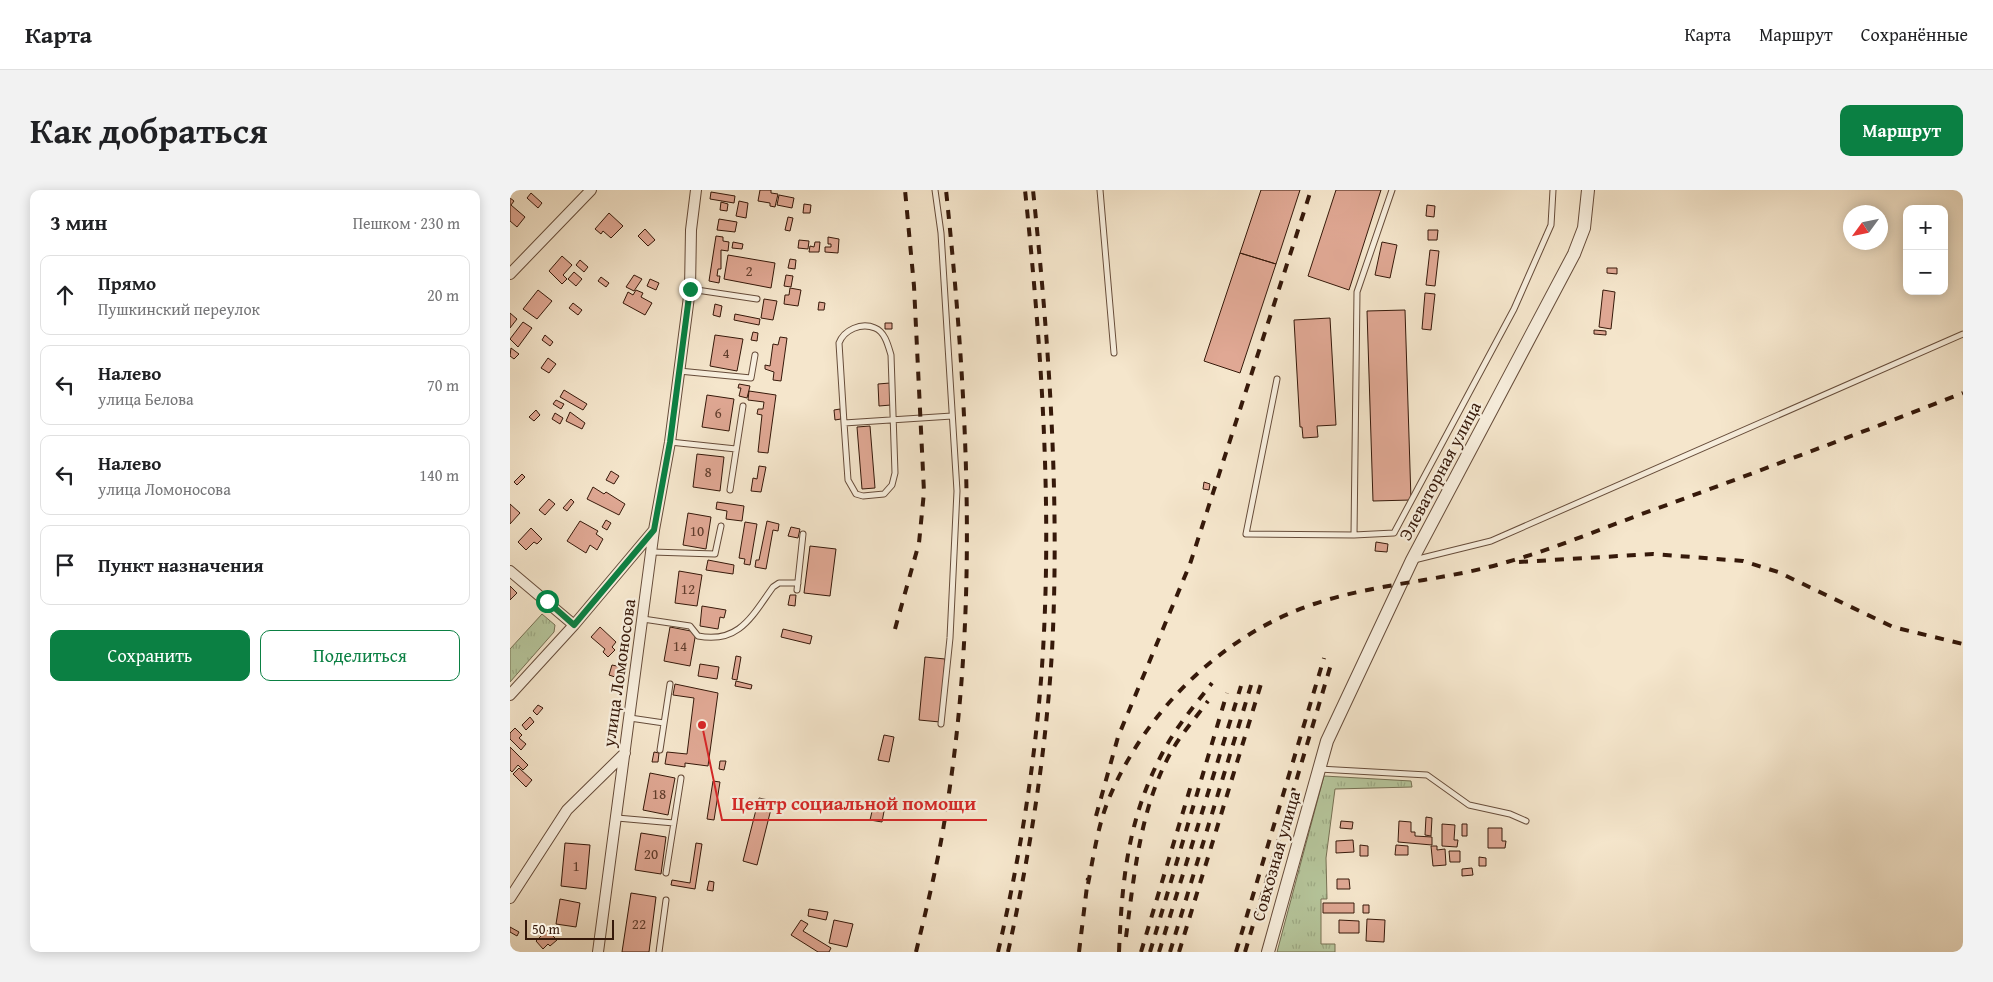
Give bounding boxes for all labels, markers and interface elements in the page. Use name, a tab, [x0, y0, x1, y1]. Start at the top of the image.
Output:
text: Карта	[25, 17, 92, 52]
text: Карта	[1685, 21, 1731, 48]
text: Маршрут	[1759, 21, 1833, 48]
text: Сохранённые	[1861, 21, 1968, 48]
text: Как добраться	[30, 105, 268, 156]
button: Маршрут	[1840, 105, 1963, 156]
north arrow	[1843, 205, 1888, 250]
map controls	[1903, 205, 1948, 295]
button: +	[1903, 205, 1948, 250]
text: 3 мин	[50, 207, 107, 238]
text: Пешком · 230 m	[353, 211, 460, 235]
button: −	[1903, 250, 1948, 295]
house number: 2	[745, 260, 753, 281]
text: Прямо	[98, 269, 156, 297]
route end	[679, 278, 702, 301]
icon: ahead	[51, 281, 79, 309]
text: 20 m	[427, 283, 459, 307]
text: Пушкинский переулок	[98, 297, 260, 321]
house number: 4	[722, 342, 730, 363]
text: Налево	[98, 359, 161, 387]
icon: left	[51, 371, 79, 399]
text: 70 m	[427, 373, 459, 397]
text: улица Белова	[98, 387, 194, 411]
street label: Элеваторная улица	[1391, 396, 1488, 545]
house number: 6	[714, 402, 722, 423]
text: Налево	[98, 449, 161, 477]
icon: left	[51, 461, 79, 489]
house number: 8	[704, 461, 712, 482]
text: 140 m	[419, 463, 459, 487]
text: улица Ломоносова	[98, 477, 231, 501]
house number: 10	[690, 520, 704, 541]
icon: arrive	[51, 551, 79, 579]
text: Пункт назначения	[98, 551, 264, 579]
house number: 12	[681, 578, 695, 599]
route start	[536, 590, 559, 613]
street label: улица Ломоносова	[595, 597, 642, 750]
button: Сохранить	[50, 630, 250, 681]
button: Поделиться	[260, 630, 460, 681]
house number: 14	[673, 635, 687, 656]
house number: 18	[652, 783, 666, 804]
callout: Центр социальной помощи	[722, 786, 987, 820]
street label: Совхозная улица	[1244, 787, 1307, 924]
text: Центр социальной помощи	[732, 789, 976, 817]
house number: 20	[644, 843, 658, 864]
house number: 1	[572, 855, 580, 876]
house number: 22	[632, 913, 646, 934]
scale bar	[525, 917, 614, 940]
text: 50 m	[532, 919, 560, 939]

